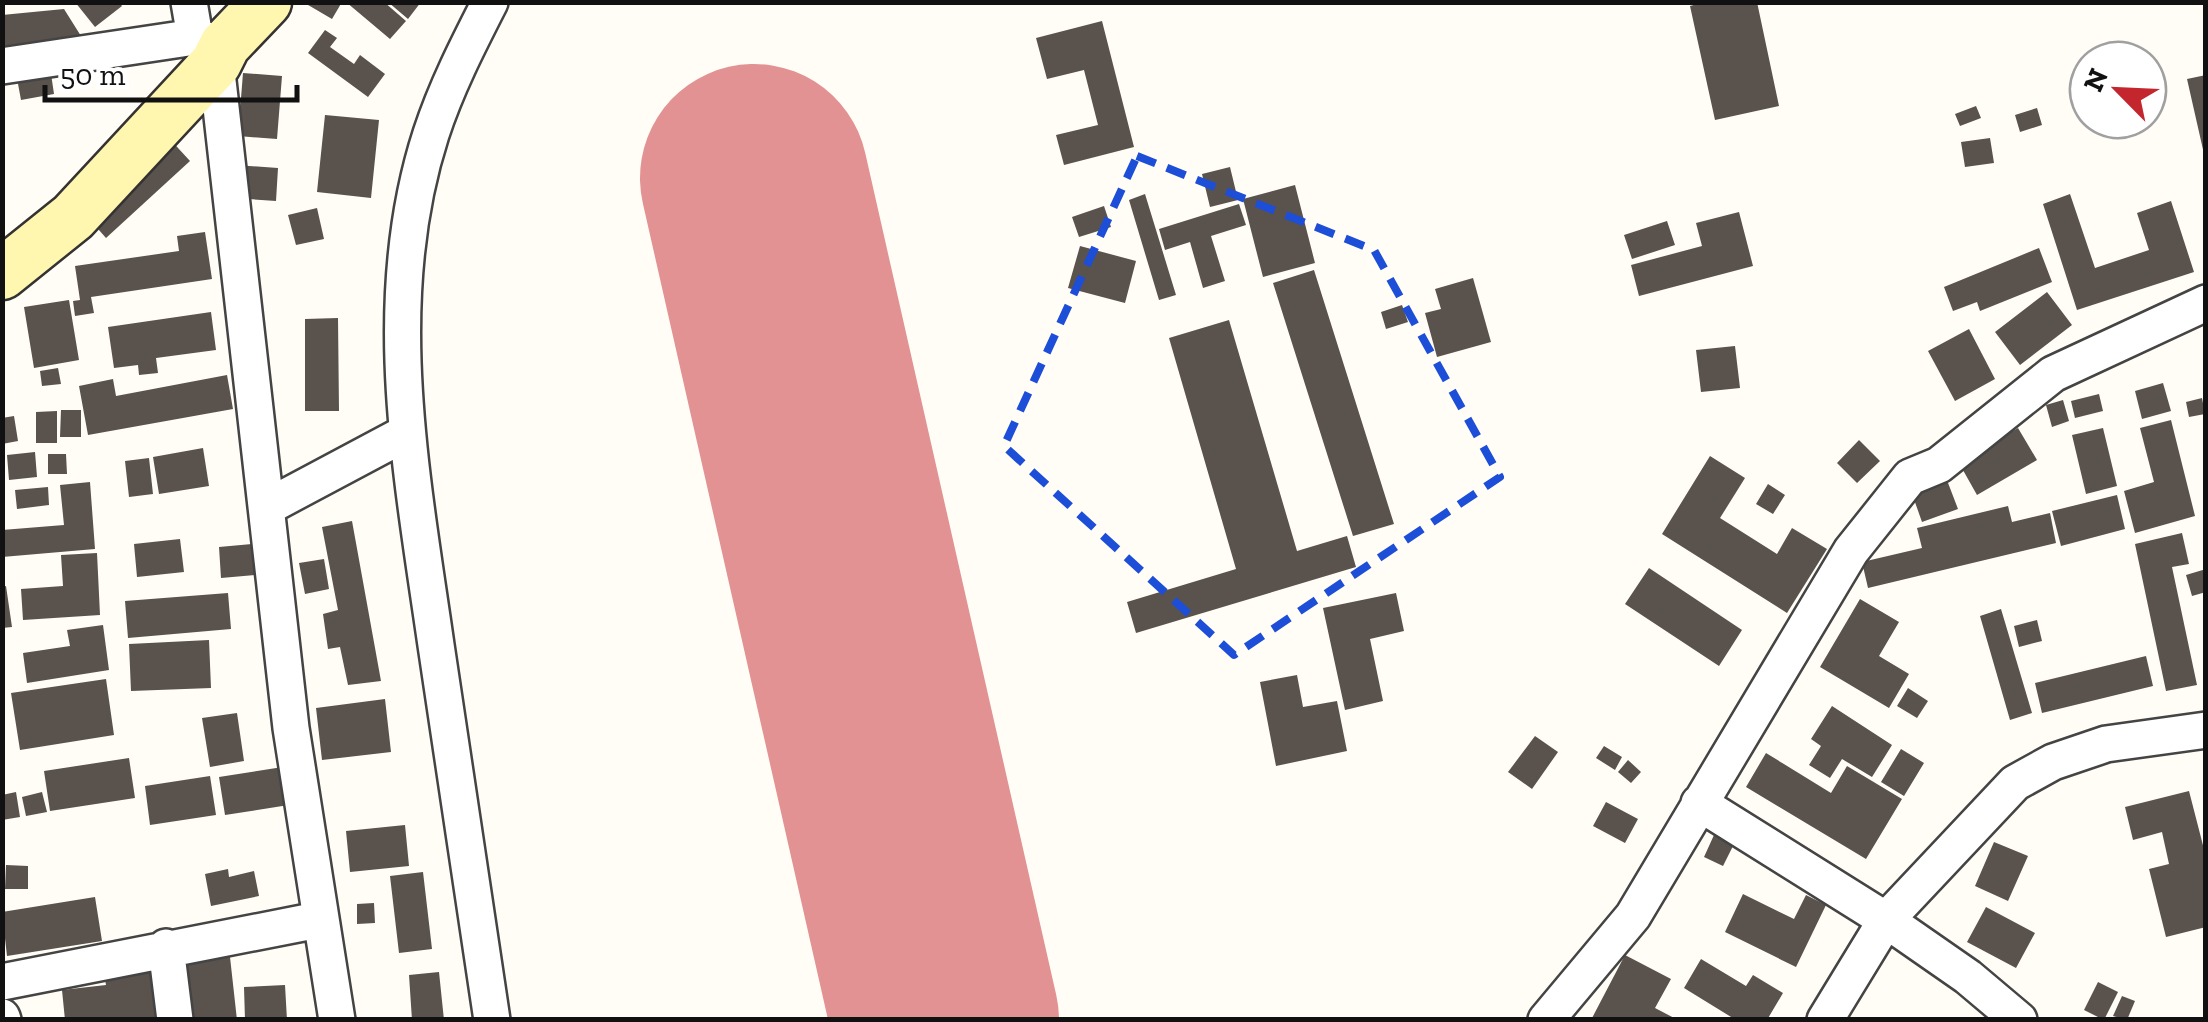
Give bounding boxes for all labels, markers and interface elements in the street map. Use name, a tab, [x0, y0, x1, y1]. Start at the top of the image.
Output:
scale bar	[45, 40, 298, 102]
north arrow	[2068, 40, 2168, 140]
text: 50 m	[60, 57, 125, 93]
text: N	[2076, 64, 2115, 96]

